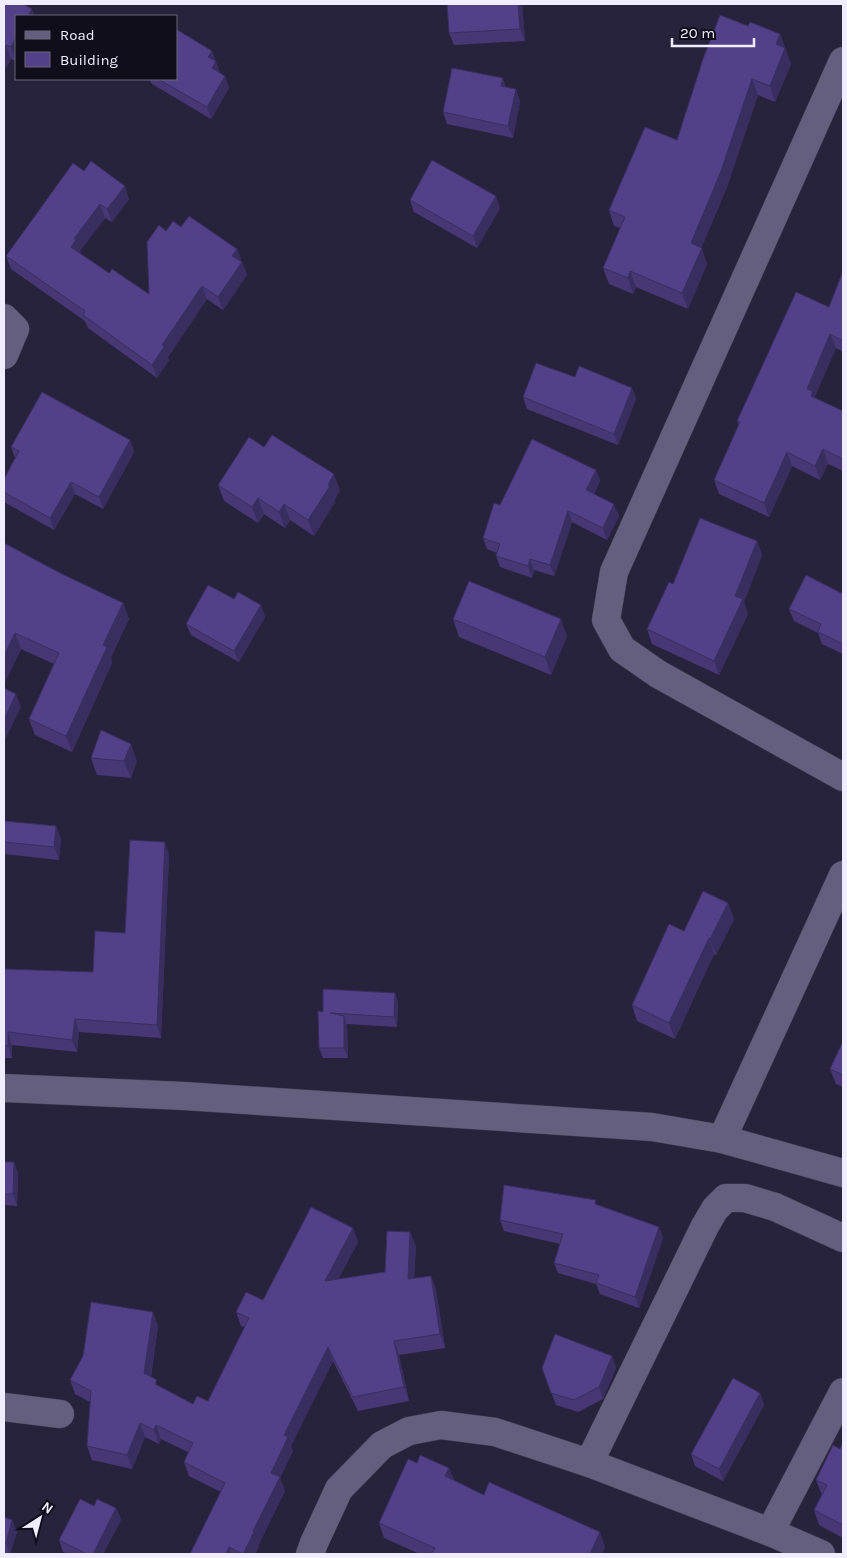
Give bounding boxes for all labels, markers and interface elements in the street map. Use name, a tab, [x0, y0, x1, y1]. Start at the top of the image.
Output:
legend	[15, 15, 178, 80]
scale bar	[672, 15, 754, 47]
text: 20 m	[680, 24, 715, 42]
text: Road	[60, 26, 95, 44]
text: Building	[60, 51, 118, 69]
north arrow	[15, 1493, 65, 1543]
text: N	[38, 1498, 56, 1518]

